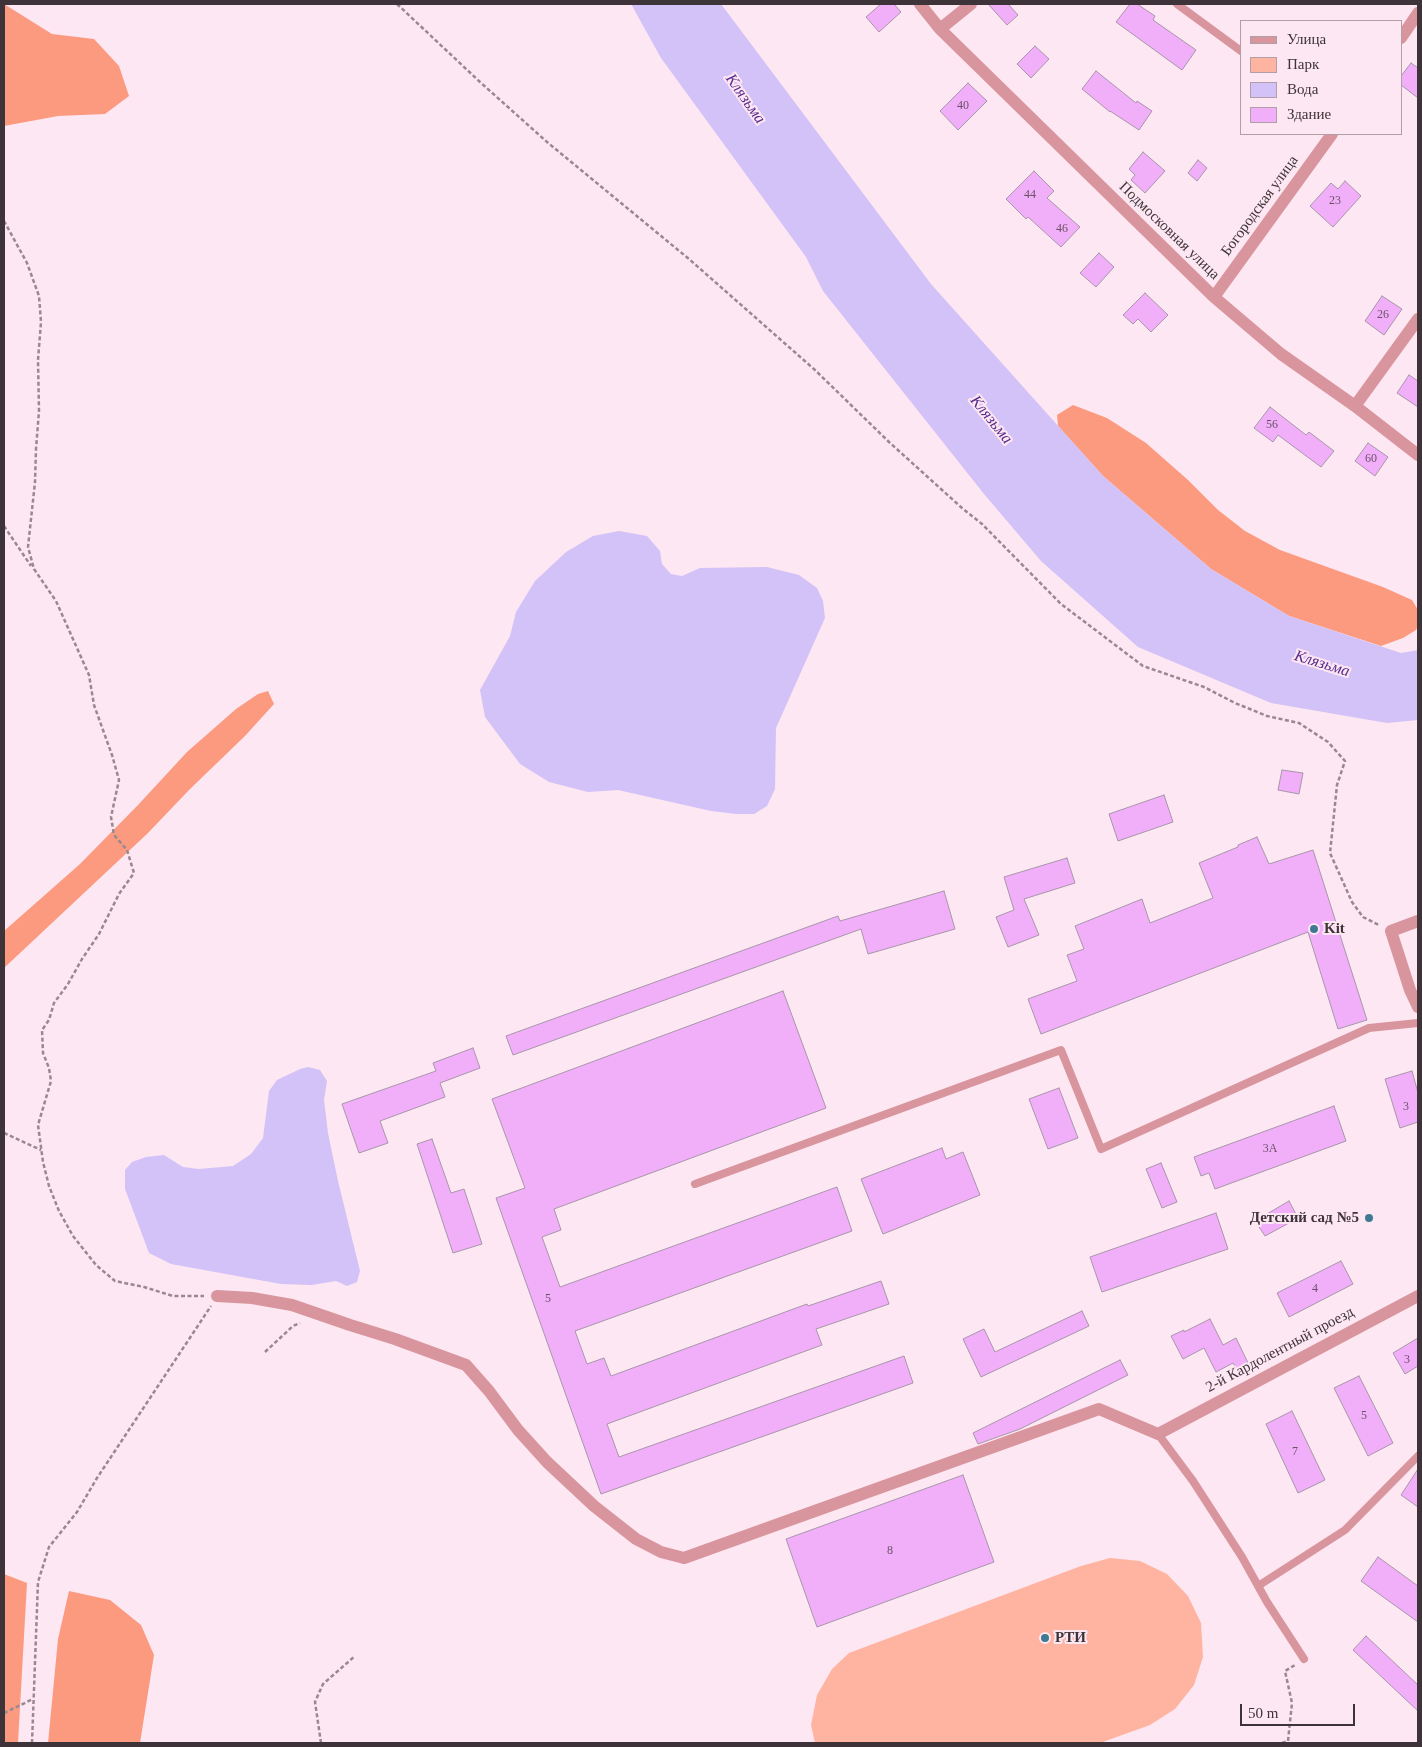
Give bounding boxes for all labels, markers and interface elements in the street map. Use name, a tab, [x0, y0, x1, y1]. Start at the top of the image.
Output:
legend	[1240, 20, 1402, 135]
text: Улица	[1287, 31, 1326, 47]
text: Парк	[1287, 56, 1319, 72]
water label: Клязьма	[721, 70, 769, 128]
text: Вода	[1287, 81, 1318, 97]
house number: 40	[957, 99, 969, 113]
text: Здание	[1287, 106, 1331, 122]
street label: Богородская улица	[1218, 152, 1302, 260]
street label: Подмосковная улица	[1115, 178, 1223, 284]
house number: 44	[1024, 188, 1036, 202]
house number: 23	[1329, 194, 1341, 208]
house number: 46	[1056, 222, 1068, 236]
house number: 26	[1377, 308, 1389, 322]
water label: Клязьма	[966, 392, 1016, 448]
house number: 56	[1266, 418, 1278, 432]
house number: 60	[1365, 452, 1377, 466]
water label: Клязьма	[1292, 647, 1352, 681]
place label: Kit	[1324, 920, 1345, 938]
marker: Kit	[1308, 923, 1320, 935]
house number: 3	[1403, 1100, 1409, 1114]
house number: 3А	[1263, 1142, 1277, 1156]
place label: Детский сад №5	[1250, 1209, 1359, 1227]
marker: Детский сад №5	[1363, 1212, 1375, 1224]
house number: 4	[1312, 1282, 1318, 1296]
house number: 5	[545, 1292, 551, 1306]
street label: 2-й Кардолентный проезд	[1203, 1303, 1357, 1397]
house number: 3	[1404, 1353, 1410, 1367]
house number: 5	[1361, 1409, 1367, 1423]
house number: 7	[1292, 1445, 1298, 1459]
house number: 8	[887, 1544, 893, 1558]
place label: РТИ	[1055, 1629, 1086, 1647]
marker: РТИ	[1039, 1632, 1051, 1644]
scale bar	[1242, 1694, 1357, 1726]
text: 50 m	[1248, 1705, 1278, 1721]

